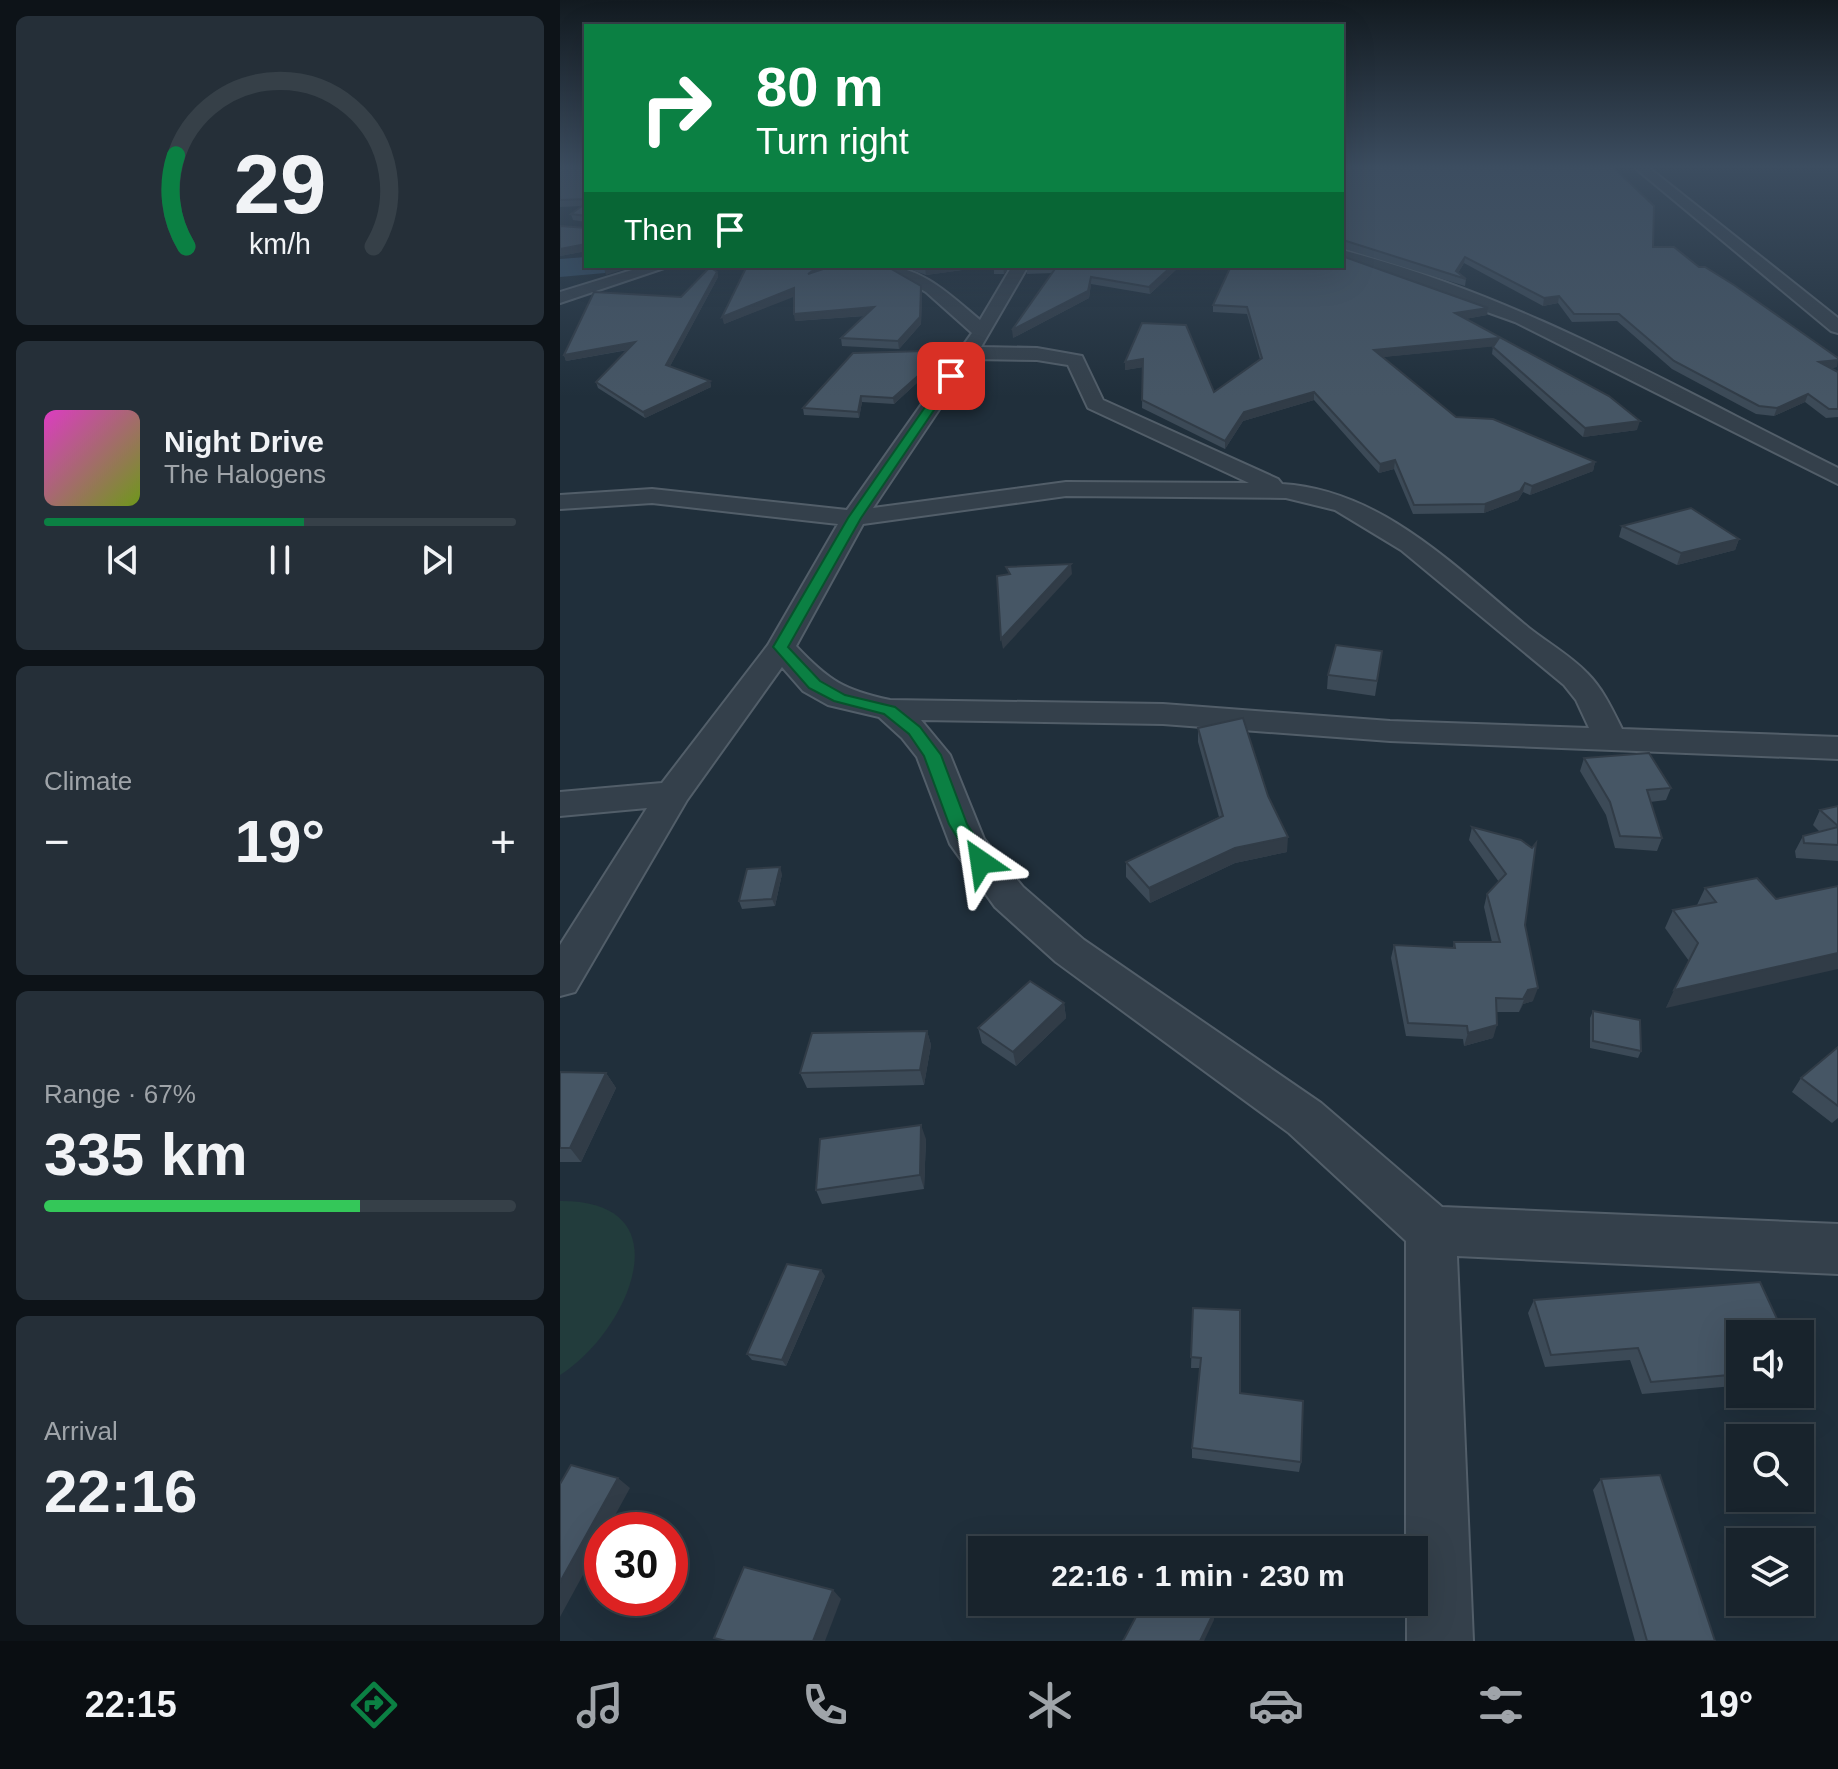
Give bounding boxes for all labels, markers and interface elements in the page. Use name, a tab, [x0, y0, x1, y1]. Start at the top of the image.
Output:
text: 80 m	[756, 55, 884, 118]
icon: right	[624, 56, 728, 160]
text: Turn right	[756, 121, 909, 162]
text: 29	[234, 137, 326, 230]
icon: arrive	[708, 208, 752, 252]
text: Then	[624, 213, 692, 246]
text: km/h	[249, 228, 311, 260]
pin	[917, 342, 985, 410]
icon: arrive	[929, 354, 973, 398]
text: Night Drive	[164, 425, 324, 458]
text: The Halogens	[164, 459, 326, 489]
icon: previous	[101, 538, 145, 582]
icon: pause	[258, 538, 302, 582]
icon: next	[415, 538, 459, 582]
text: Climate	[44, 766, 132, 796]
text: 19°	[235, 808, 325, 875]
text: −	[44, 817, 70, 866]
text: +	[490, 817, 516, 866]
position arrow	[939, 820, 1023, 904]
text: Range · 67%	[44, 1079, 196, 1109]
text: 335 km	[44, 1121, 248, 1188]
map controls	[1726, 1320, 1814, 1616]
button: sound	[1726, 1320, 1814, 1408]
text: Arrival	[44, 1416, 118, 1446]
button: search	[1726, 1424, 1814, 1512]
text: 22:16	[44, 1458, 197, 1525]
speed limit sign: 30	[584, 1512, 688, 1616]
button: layers	[1726, 1528, 1814, 1616]
text: 22:16 · 1 min · 230 m	[1051, 1559, 1345, 1592]
icon: directions	[346, 1677, 402, 1733]
icon: music	[572, 1677, 628, 1733]
icon: phone	[797, 1677, 853, 1733]
icon: climate	[1022, 1677, 1078, 1733]
icon: car	[1248, 1677, 1304, 1733]
icon: filters	[1473, 1677, 1529, 1733]
text: 22:15	[85, 1684, 177, 1725]
text: 19°	[1699, 1684, 1753, 1725]

